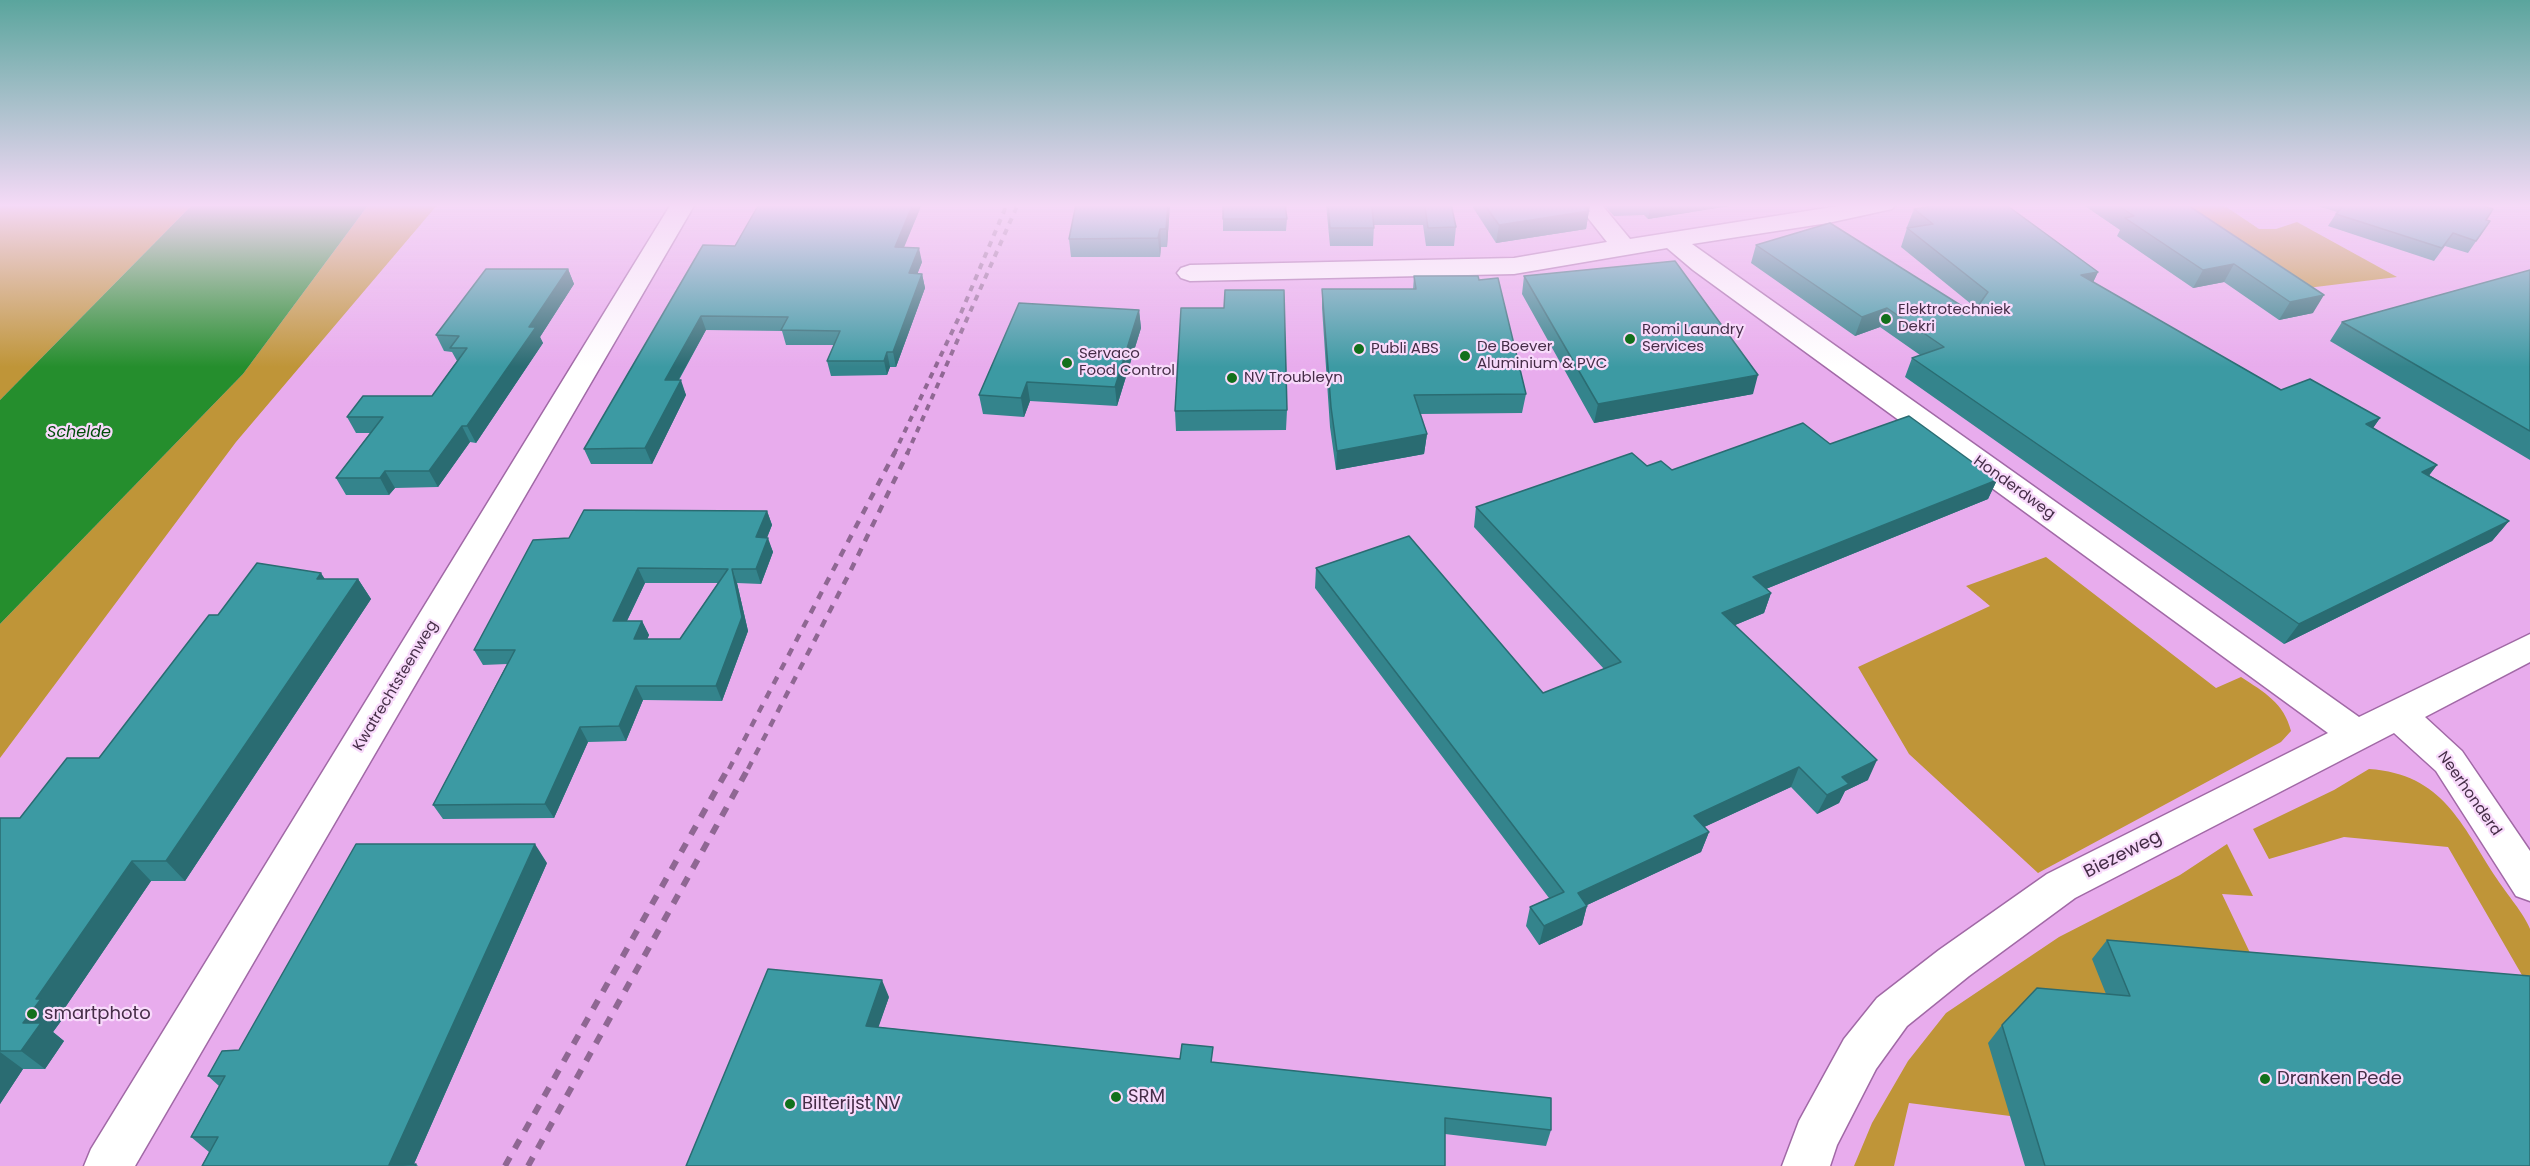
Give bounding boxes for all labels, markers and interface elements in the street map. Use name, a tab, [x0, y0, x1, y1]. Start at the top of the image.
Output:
place label: Elektrotechniek Dekri	[1898, 301, 2011, 336]
marker: Elektrotechniek Dekri	[1879, 312, 1893, 326]
place label: Romi Laundry Services	[1642, 321, 1744, 356]
marker: Romi Laundry Services	[1623, 332, 1637, 346]
place label: De Boever Aluminium & PVC	[1477, 338, 1607, 373]
place label: Publi ABS	[1371, 340, 1439, 358]
marker: Publi ABS	[1352, 342, 1366, 356]
place label: Servaco Food Control	[1079, 345, 1175, 380]
marker: De Boever Aluminium & PVC	[1458, 349, 1472, 363]
marker: Servaco Food Control	[1060, 356, 1074, 370]
place label: NV Troubleyn	[1244, 369, 1343, 387]
marker: NV Troubleyn	[1225, 371, 1239, 385]
water label: Schelde	[47, 423, 111, 443]
street label: Honderdweg	[1970, 452, 2058, 524]
street label: Kwatrechtsteenweg	[350, 617, 442, 755]
street label: Neerhonderd	[2433, 748, 2505, 840]
street label: Biezeweg	[2081, 826, 2165, 884]
place label: smartphoto	[44, 1003, 151, 1025]
marker: smartphoto	[25, 1007, 39, 1021]
place label: Dranken Pede	[2277, 1068, 2402, 1090]
marker: Dranken Pede	[2258, 1072, 2272, 1086]
place label: SRM	[1128, 1086, 1165, 1108]
marker: SRM	[1109, 1090, 1123, 1104]
place label: Bilterijst NV	[802, 1093, 901, 1115]
marker: Bilterijst NV	[783, 1097, 797, 1111]

